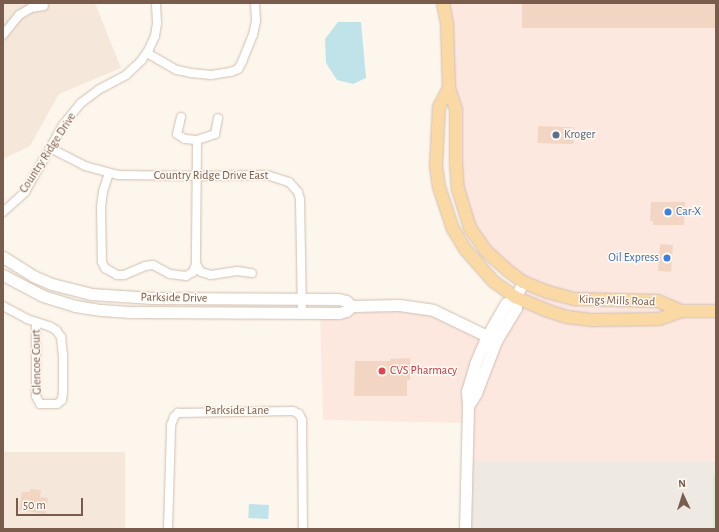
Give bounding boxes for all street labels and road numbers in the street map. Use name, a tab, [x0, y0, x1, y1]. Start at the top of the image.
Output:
street label: Country Ridge Drive	[17, 110, 79, 196]
street label: Country Ridge Drive East	[154, 169, 268, 183]
street label: Parkside Drive	[141, 290, 207, 306]
street label: Kings Mills Road	[579, 292, 655, 310]
street label: Glencoe Court	[29, 329, 45, 395]
street label: Parkside Lane	[205, 404, 269, 418]

